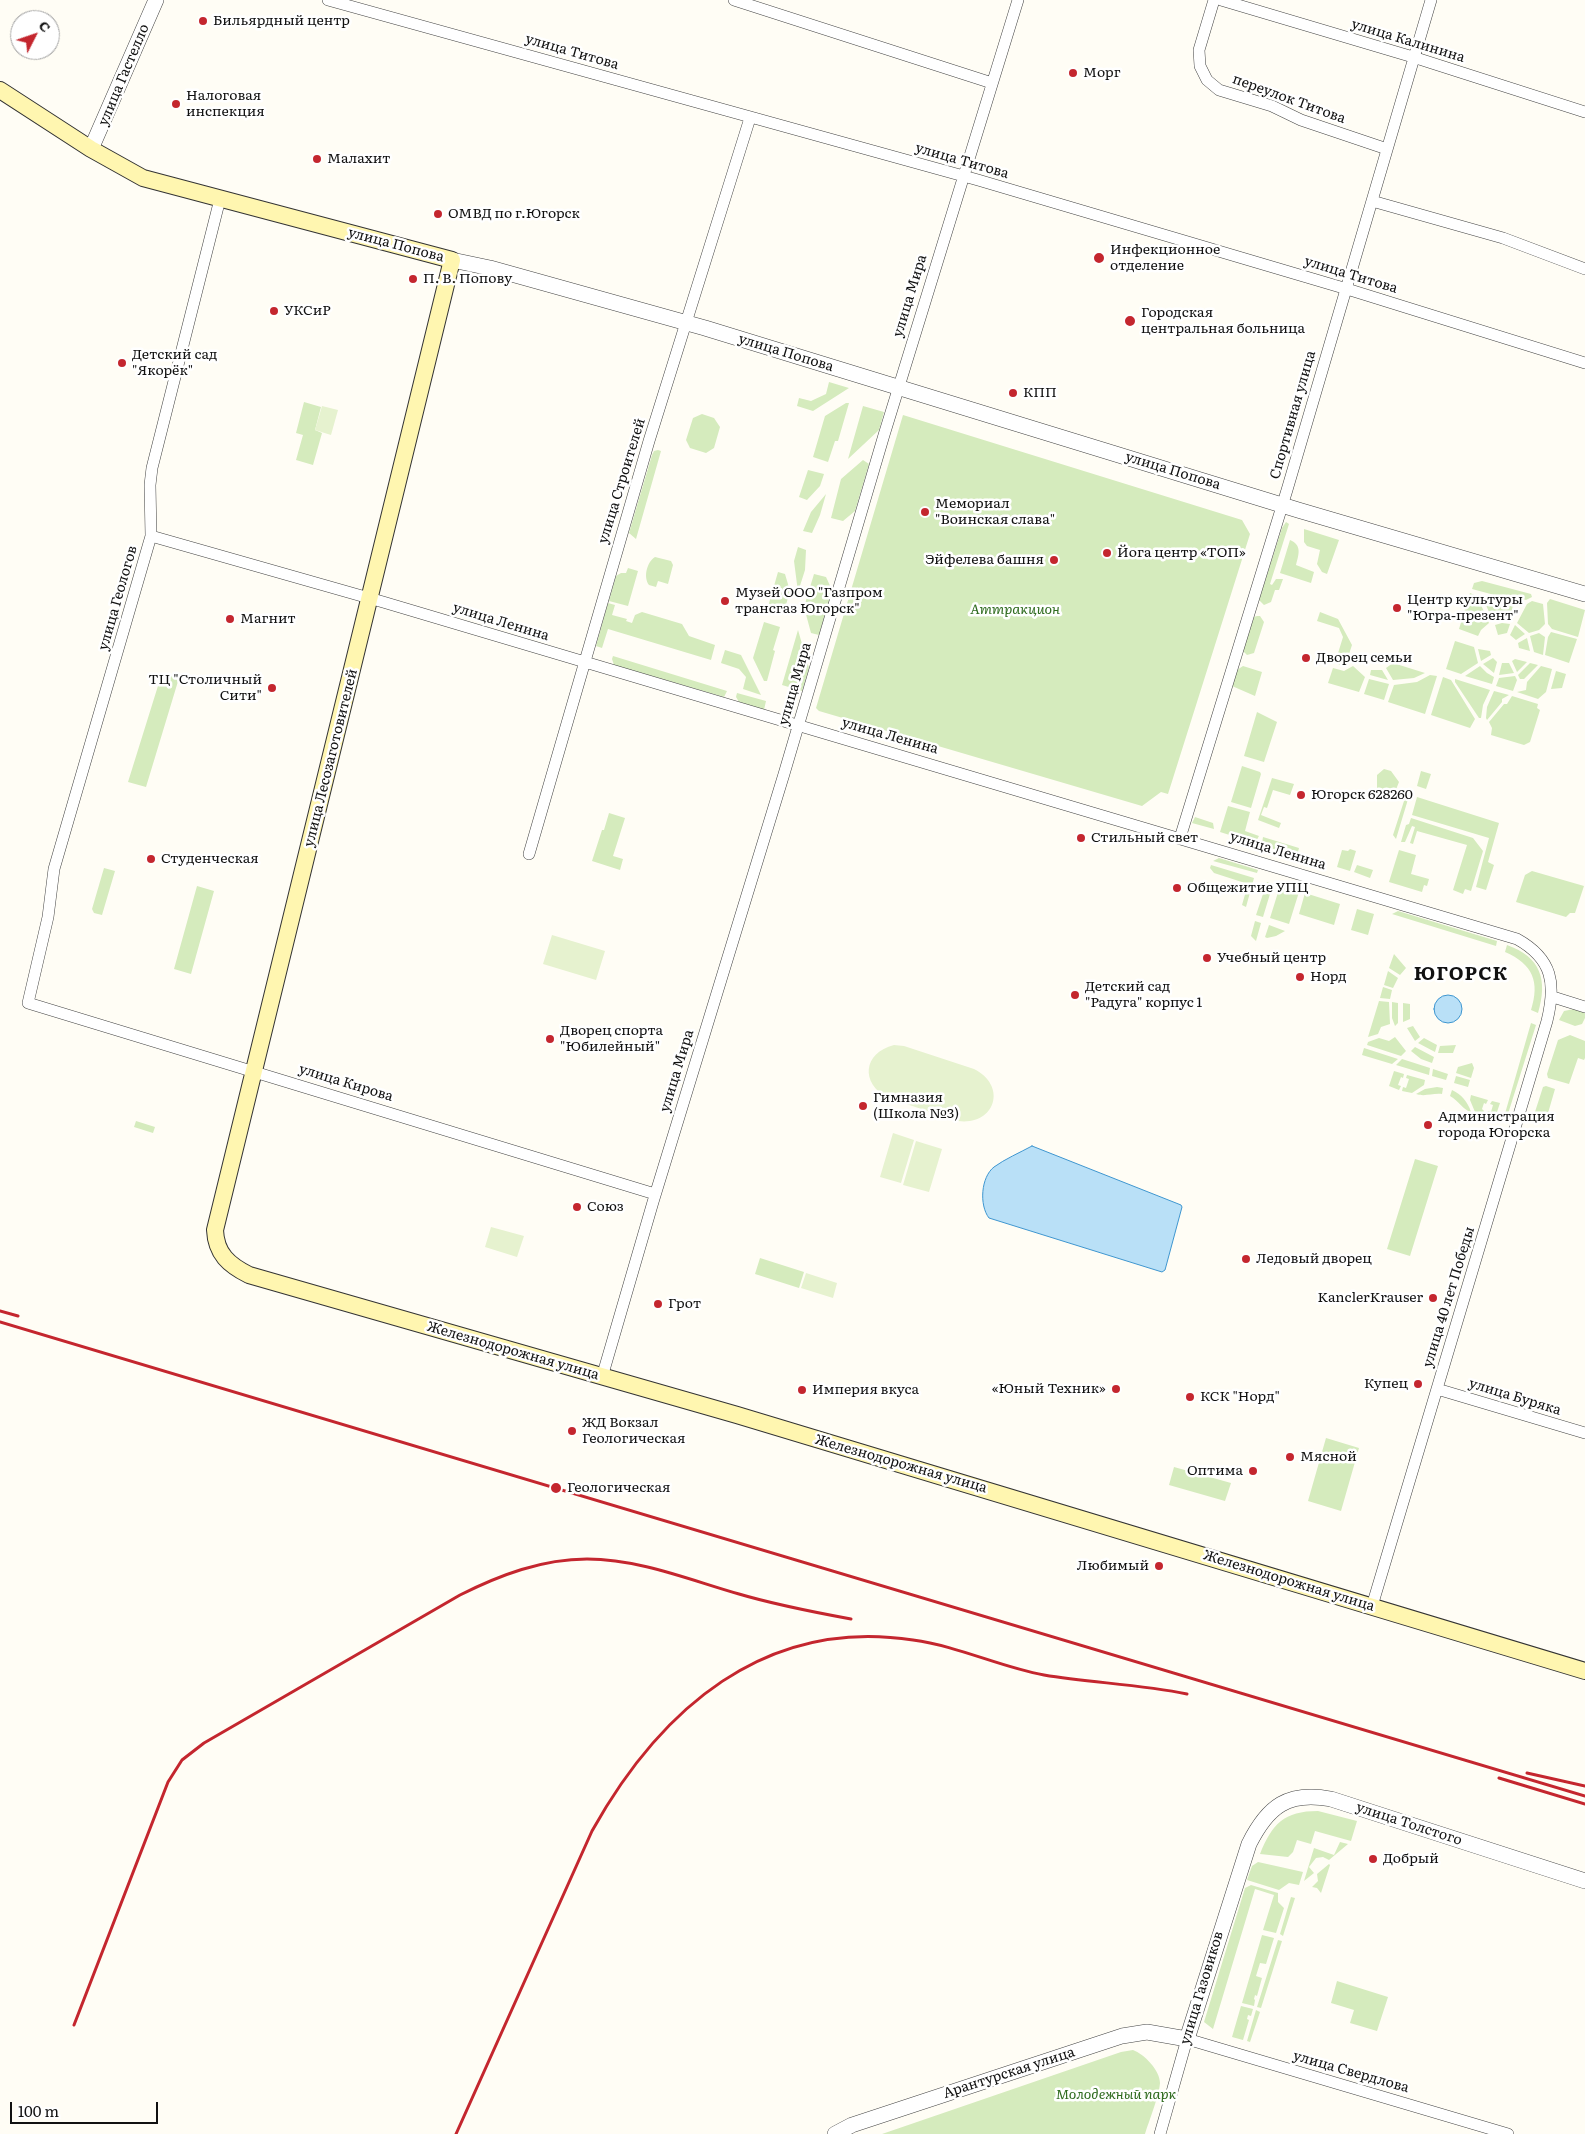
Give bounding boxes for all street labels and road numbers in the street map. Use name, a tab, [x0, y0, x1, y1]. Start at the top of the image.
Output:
street label: улица Калинина	[1349, 16, 1467, 66]
street label: улица Гастелло	[95, 22, 153, 128]
street label: улица Титова	[523, 31, 621, 73]
street label: переулок Титова	[1230, 71, 1348, 127]
street label: улица Титова	[913, 140, 1011, 182]
street label: улица Попова	[346, 224, 446, 266]
street label: улица Мира	[889, 253, 931, 339]
street label: улица Титова	[1302, 253, 1400, 297]
street label: улица Попова	[736, 331, 836, 375]
street label: Спортивная улица	[1267, 349, 1319, 481]
street label: улица Строителей	[595, 416, 649, 546]
street label: улица Попова	[1123, 449, 1223, 493]
street label: улица Геологов	[95, 544, 141, 652]
street label: улица Ленина	[451, 599, 551, 645]
street label: улица Мира	[775, 641, 815, 727]
street label: улица Лесозаготовителей	[301, 667, 361, 849]
street label: улица Ленина	[840, 714, 940, 758]
street label: улица Ленина	[1228, 828, 1328, 874]
street label: улица Мира	[656, 1028, 698, 1114]
street label: улица Кирова	[297, 1061, 395, 1105]
street label: улица 40 лет Победы	[1420, 1225, 1478, 1369]
street label: Железнодорожная улица	[425, 1318, 601, 1384]
street label: улица Буряка	[1467, 1375, 1563, 1419]
street label: Железнодорожная улица	[813, 1431, 989, 1497]
street label: Железнодорожная улица	[1201, 1547, 1377, 1615]
street label: улица Толстого	[1354, 1799, 1464, 1849]
street label: улица Газовиков	[1177, 1929, 1227, 2047]
street label: Арантурская улица	[941, 2044, 1077, 2102]
street label: улица Свердлова	[1291, 2047, 1411, 2097]

